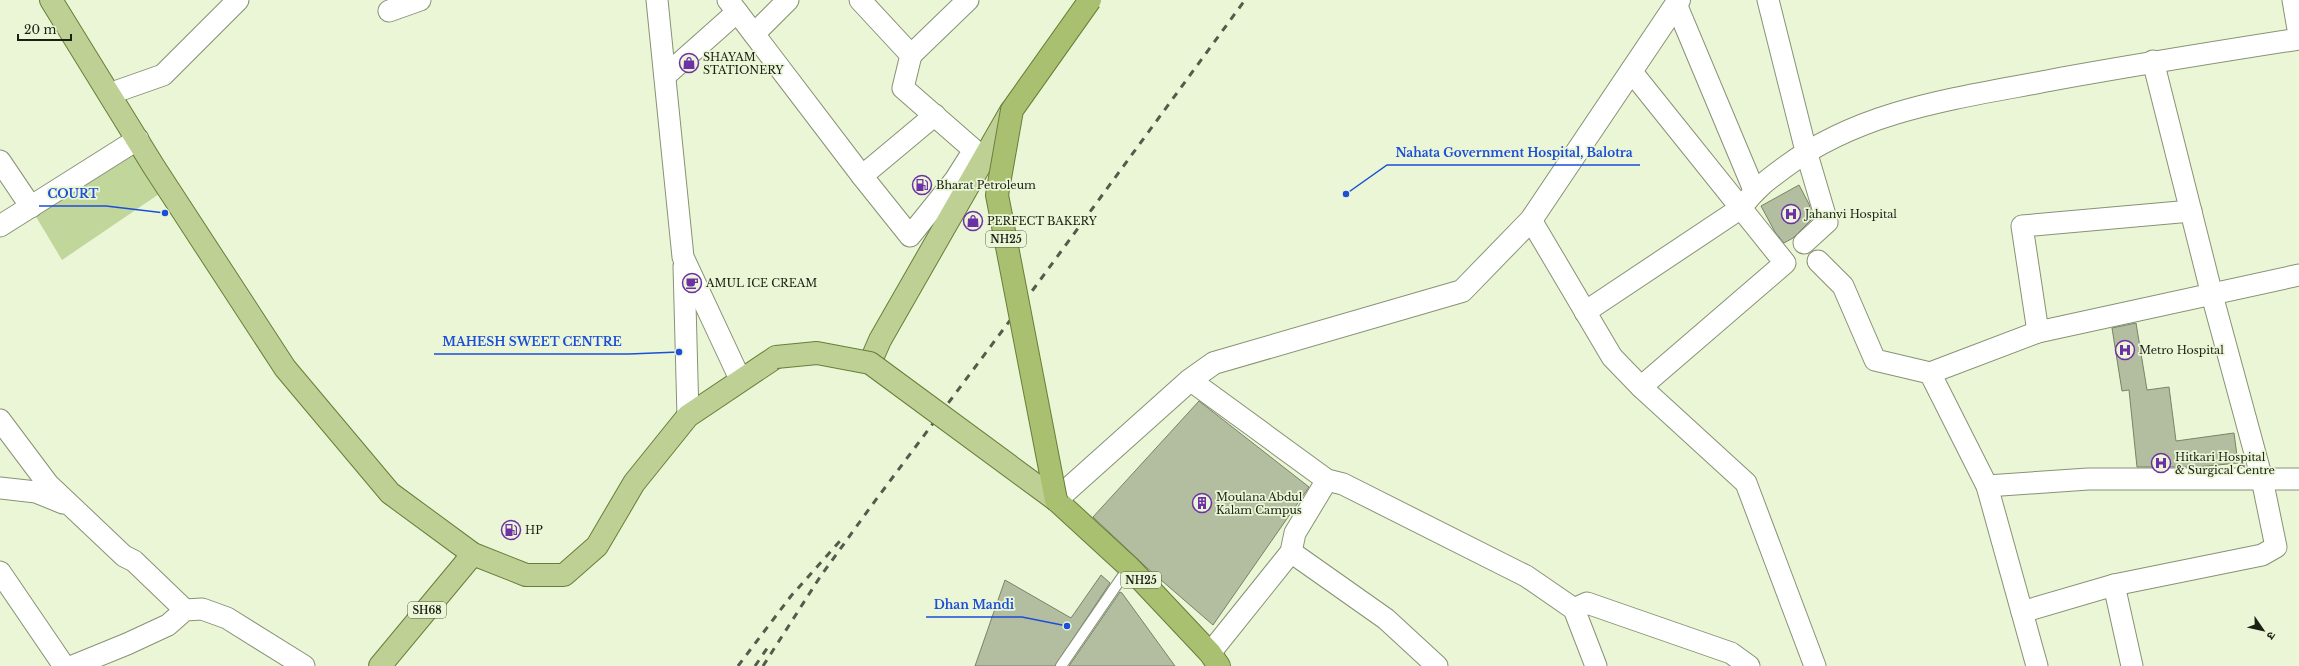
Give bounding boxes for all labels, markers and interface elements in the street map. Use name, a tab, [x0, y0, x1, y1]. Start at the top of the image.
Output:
scale bar	[18, 16, 71, 42]
text: 20 m	[24, 22, 56, 37]
place label: SHAYAM STATIONERY	[703, 50, 784, 77]
shop icon: SHAYAM STATIONERY	[678, 52, 700, 74]
callout: Nahata Government Hospital, Balotra	[1387, 141, 1640, 165]
text: Nahata Government Hospital, Balotra	[1395, 145, 1633, 160]
fuel station icon: Bharat Petroleum	[911, 174, 933, 196]
place label: Bharat Petroleum	[936, 178, 1036, 192]
callout: COURT	[39, 182, 106, 206]
text: COURT	[47, 186, 99, 201]
hospital icon: Jahanvi Hospital	[1780, 203, 1802, 225]
place label: Jahanvi Hospital	[1803, 207, 1897, 221]
shop icon: PERFECT BAKERY	[962, 210, 984, 232]
place label: PERFECT BAKERY	[987, 214, 1098, 228]
road number: NH25	[986, 231, 1026, 247]
cafe icon: AMUL ICE CREAM	[681, 272, 703, 294]
place label: AMUL ICE CREAM	[705, 276, 817, 290]
callout: MAHESH SWEET CENTRE	[434, 330, 629, 354]
text: MAHESH SWEET CENTRE	[442, 334, 622, 349]
hospital icon: Metro Hospital	[2114, 339, 2136, 361]
place label: Metro Hospital	[2139, 343, 2224, 357]
place label: Hitkari Hospital & Surgical Centre	[2175, 450, 2275, 477]
hospital icon: Hitkari Hospital & Surgical Centre	[2150, 452, 2172, 474]
place label: Moulana Abdul Kalam Campus	[1216, 490, 1303, 517]
building icon: Moulana Abdul Kalam Campus	[1191, 492, 1213, 514]
fuel station icon: HP	[500, 519, 522, 541]
place label: HP	[525, 523, 543, 537]
road number: NH25	[1121, 572, 1161, 588]
callout: Dhan Mandi	[926, 593, 1022, 617]
text: Dhan Mandi	[934, 597, 1015, 612]
road number: SH68	[408, 602, 446, 618]
north arrow	[2243, 610, 2283, 650]
text: उ	[2263, 629, 2279, 643]

